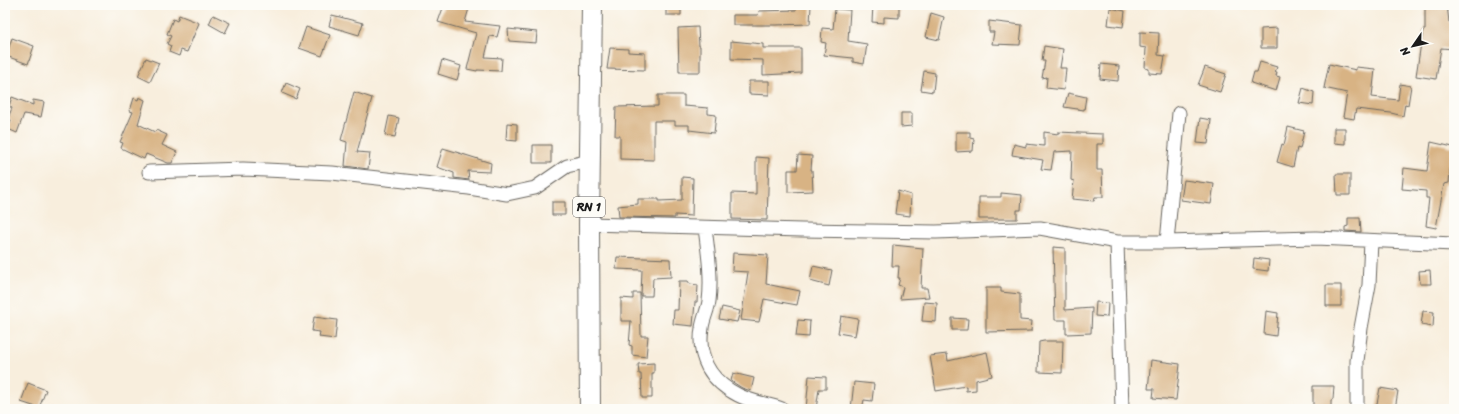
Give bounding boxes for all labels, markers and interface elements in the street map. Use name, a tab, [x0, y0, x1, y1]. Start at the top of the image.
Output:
north arrow	[1393, 26, 1433, 66]
text: N	[1395, 43, 1416, 61]
road number: RN 1	[573, 197, 605, 217]

